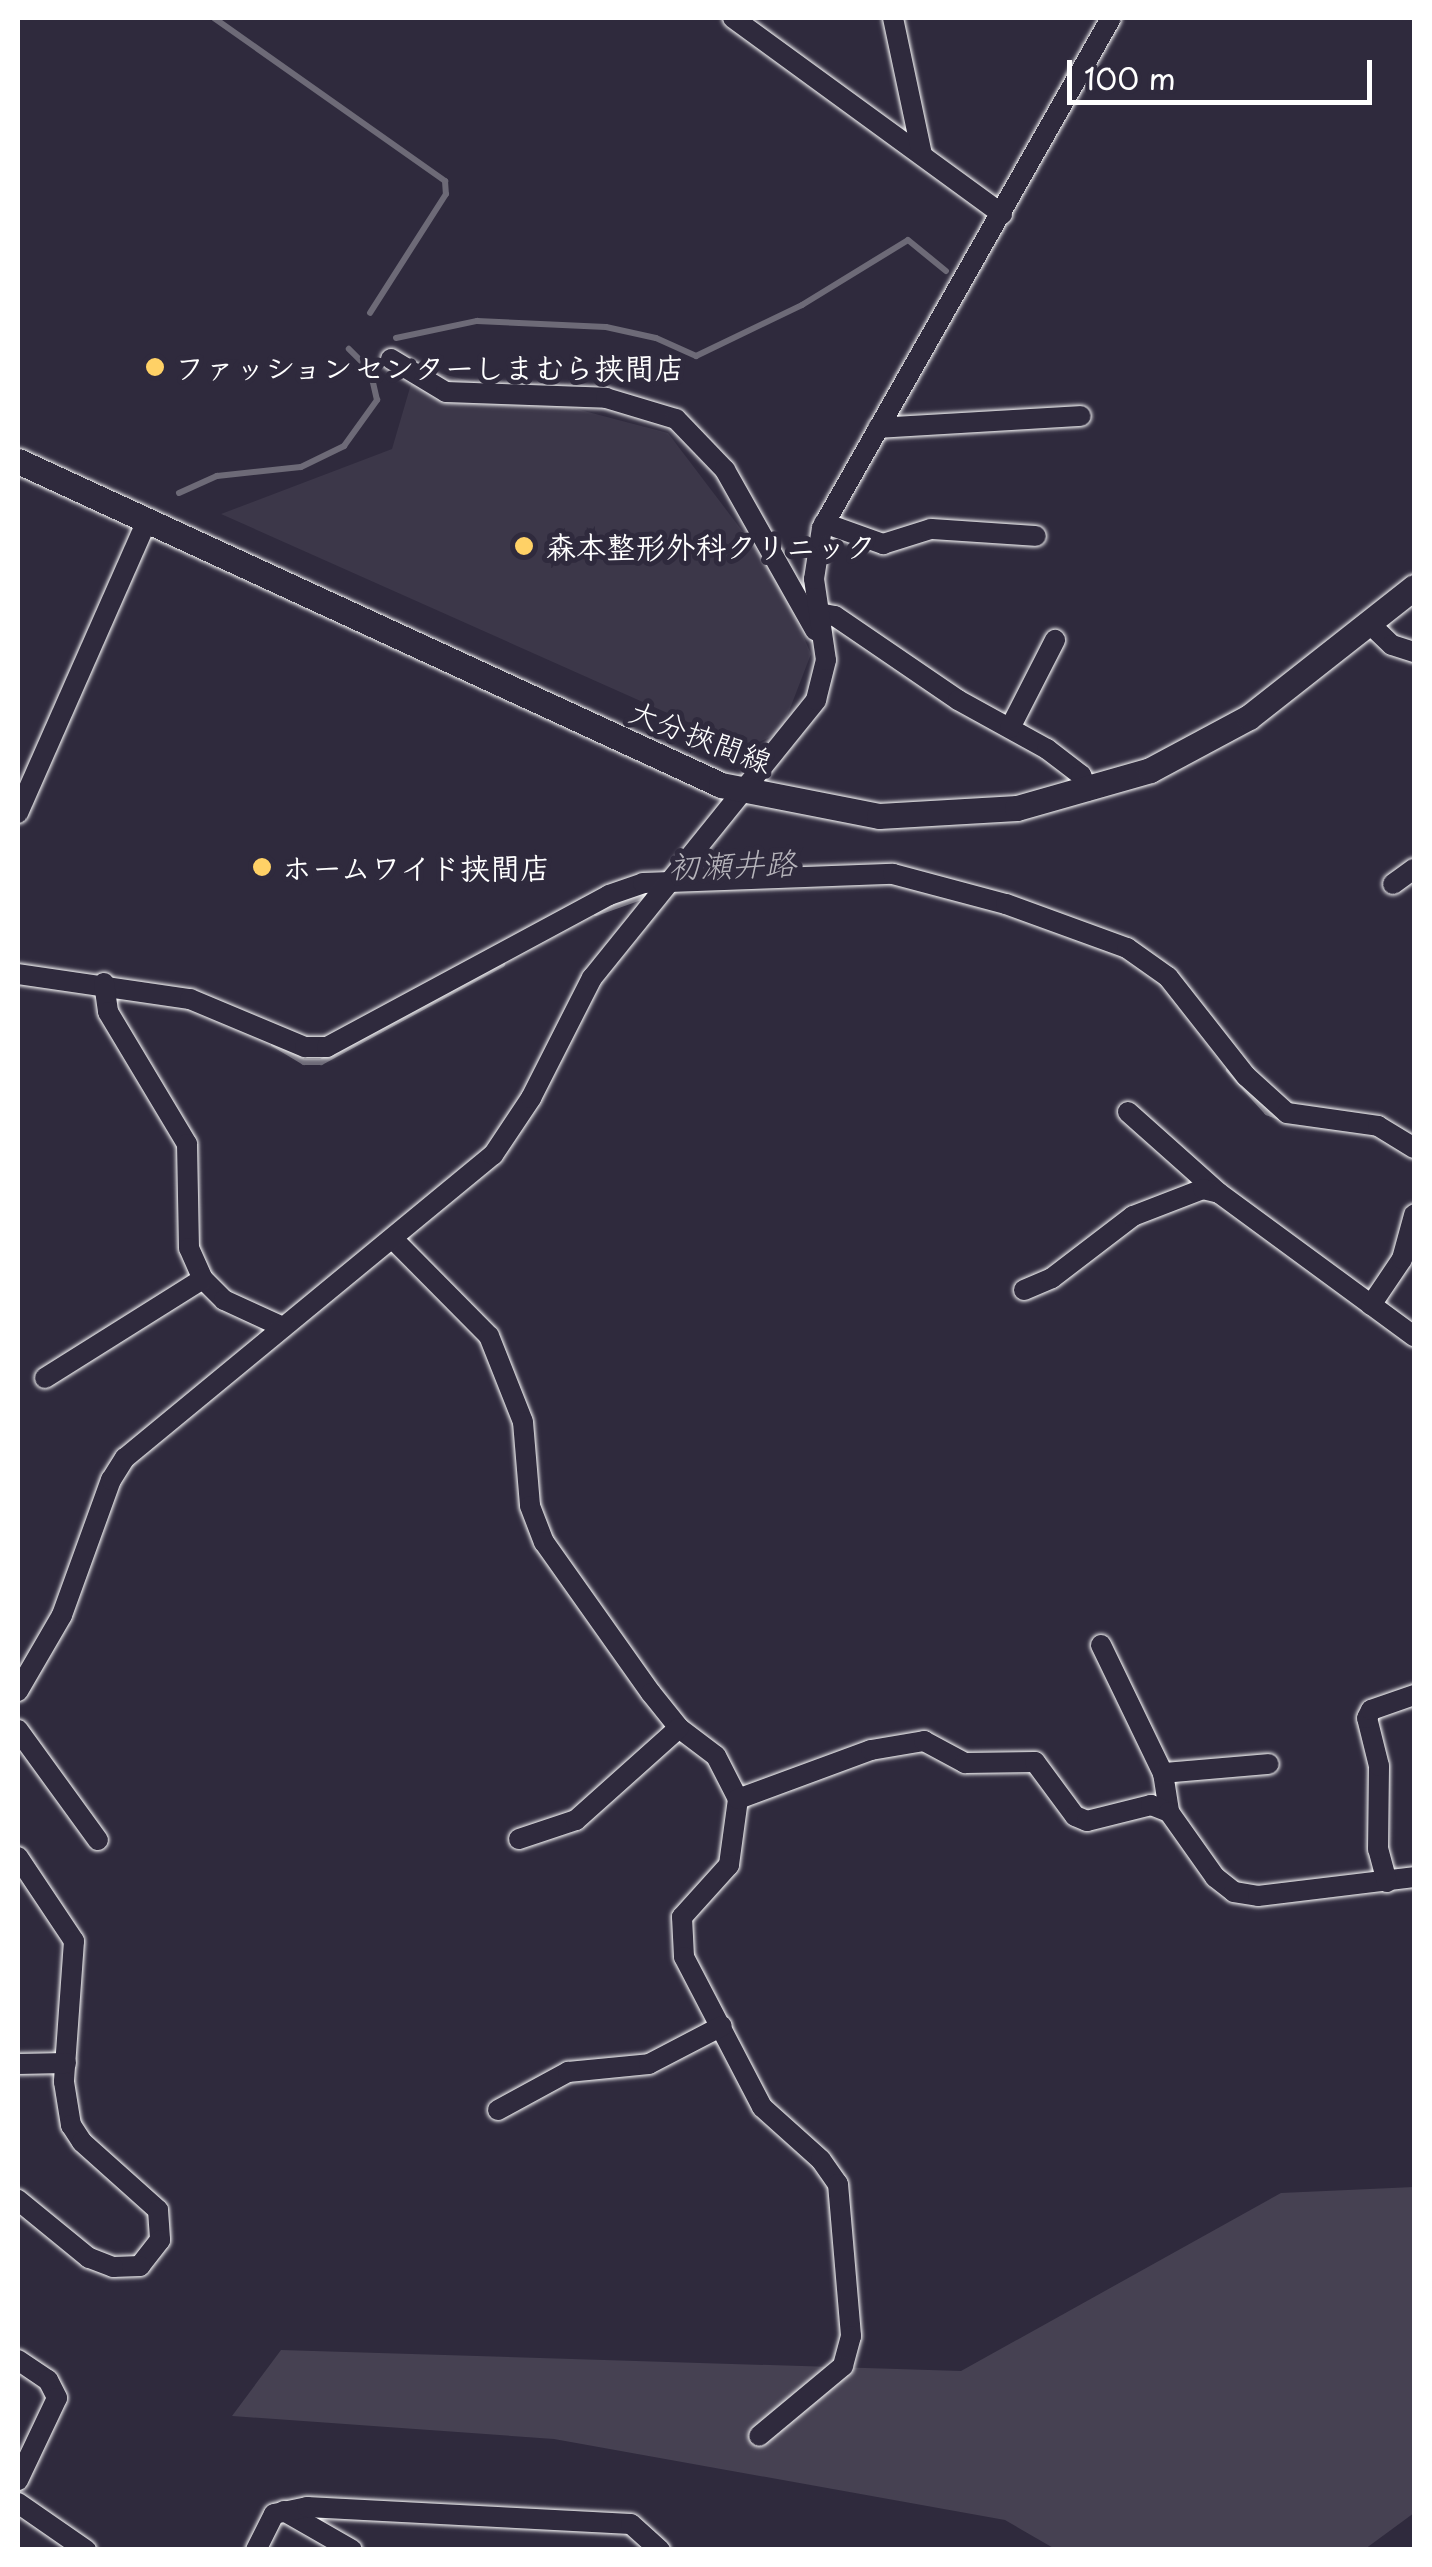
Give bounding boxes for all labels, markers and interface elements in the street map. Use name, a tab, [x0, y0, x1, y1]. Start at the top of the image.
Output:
scale bar	[1072, 40, 1377, 102]
text: 100 m	[1084, 55, 1176, 100]
place label: ファッションセンターしまむら挟間店	[175, 349, 685, 385]
marker: ファッションセンターしまむら挟間店	[144, 356, 166, 378]
place label: 森本整形外科クリニック	[546, 528, 876, 564]
marker: 森本整形外科クリニック	[511, 533, 537, 559]
street label: 大分挾間線	[625, 692, 777, 780]
water label: 初瀬井路	[667, 843, 797, 885]
place label: ホームワイド挟間店	[282, 849, 552, 885]
marker: ホームワイド挟間店	[251, 856, 273, 878]

